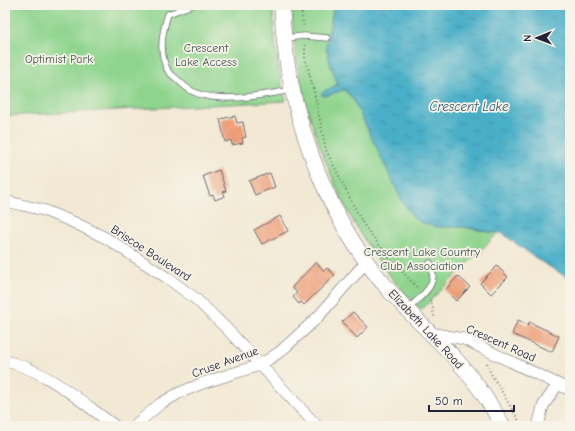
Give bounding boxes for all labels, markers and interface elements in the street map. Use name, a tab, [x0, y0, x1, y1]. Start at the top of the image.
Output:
north arrow	[517, 18, 557, 58]
text: N	[521, 34, 534, 42]
park label: Crescent Lake Access	[175, 41, 237, 69]
park label: Optimist Park	[25, 52, 93, 66]
water label: Crescent Lake	[430, 99, 509, 114]
street label: Briscoe Boulevard	[108, 222, 194, 284]
park label: Crescent Lake Country Club Association	[364, 245, 481, 273]
street label: Elizabeth Lake Road	[386, 286, 466, 372]
street label: Crescent Road	[464, 321, 538, 365]
street label: Cruse Avenue	[190, 343, 260, 381]
scale bar	[429, 387, 514, 413]
text: 50 m	[435, 394, 463, 408]

